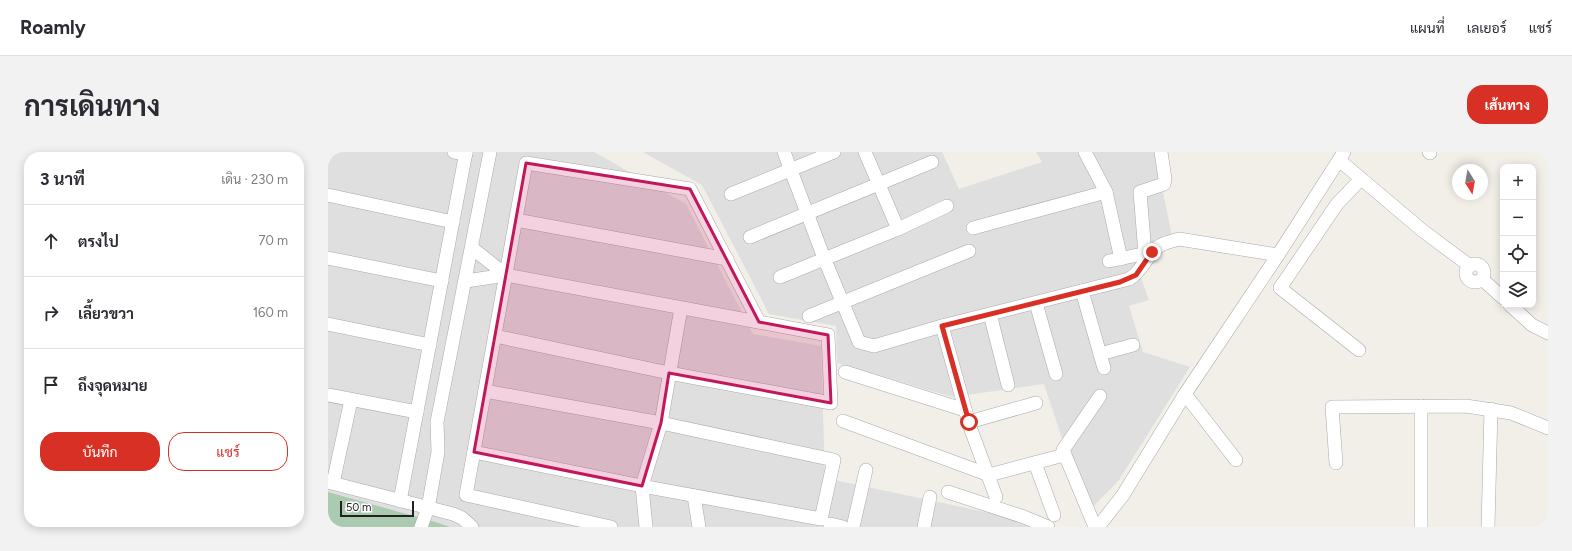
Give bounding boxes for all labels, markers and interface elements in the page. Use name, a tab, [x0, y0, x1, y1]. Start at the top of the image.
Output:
text: Roamly	[20, 16, 86, 39]
text: แผนที่	[1410, 20, 1445, 37]
text: เลเยอร์	[1467, 20, 1507, 37]
text: แชร์	[1529, 20, 1552, 37]
button: เส้นทาง	[1467, 85, 1548, 124]
text: การเดินทาง	[24, 89, 160, 123]
north arrow	[1452, 164, 1488, 200]
map controls	[1500, 164, 1536, 308]
button: +	[1500, 164, 1536, 200]
text: 3 นาที	[40, 169, 85, 189]
text: เดิน · 230 m	[221, 172, 288, 187]
button: −	[1500, 200, 1536, 236]
icon: ahead	[40, 230, 62, 252]
text: ตรงไป	[78, 233, 119, 251]
text: 70 m	[258, 233, 288, 248]
button: locate	[1500, 236, 1536, 272]
route end	[1143, 243, 1161, 261]
button: layers	[1500, 272, 1536, 308]
icon: right	[40, 302, 62, 324]
text: เลี้ยวขวา	[78, 305, 134, 323]
text: 160 m	[253, 305, 288, 320]
icon: arrive	[40, 374, 62, 396]
text: ถึงจุดหมาย	[78, 377, 148, 395]
route start	[960, 413, 978, 431]
button: บันทึก	[40, 432, 160, 471]
button: แชร์	[168, 432, 288, 471]
scale bar	[340, 499, 414, 518]
text: 50 m	[346, 501, 371, 514]

